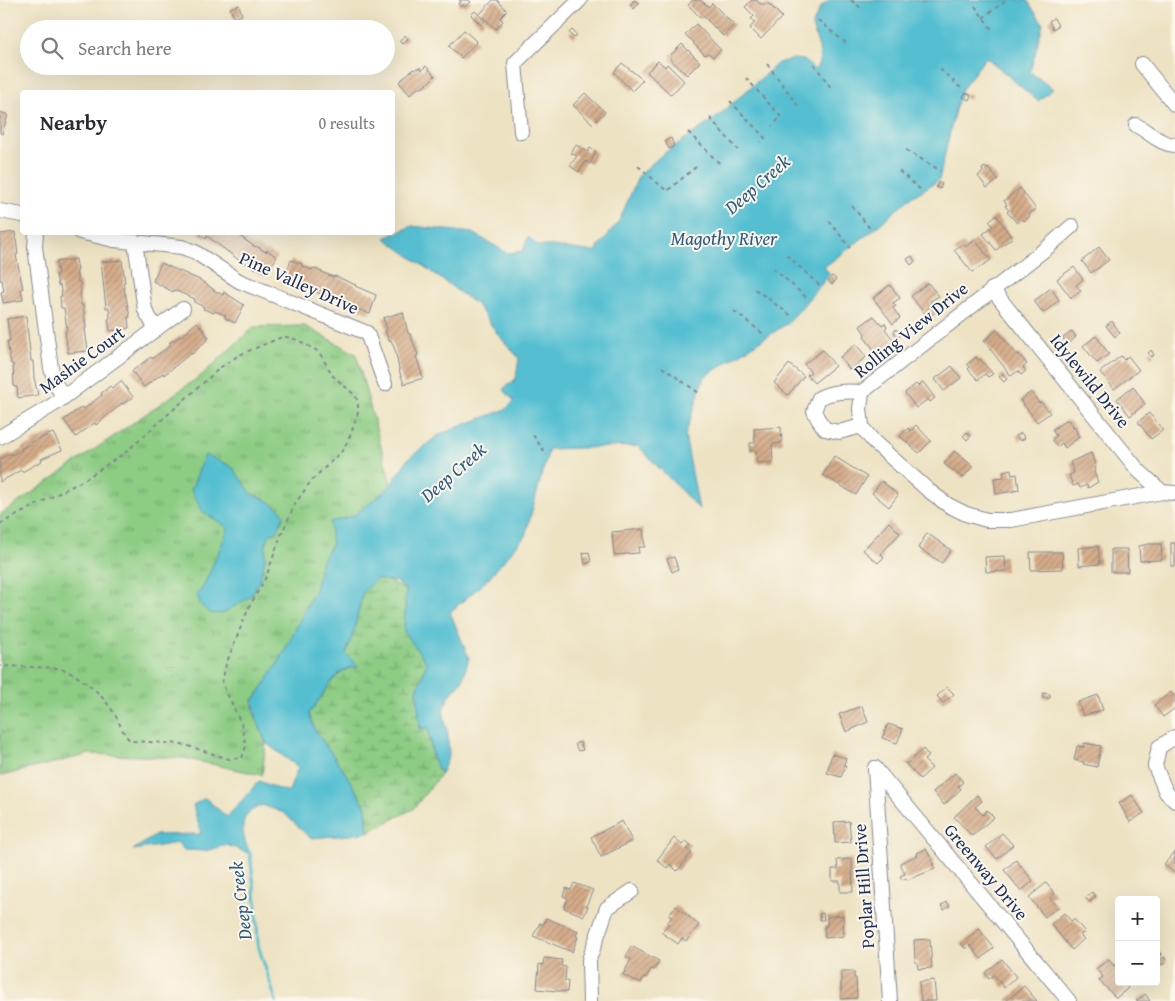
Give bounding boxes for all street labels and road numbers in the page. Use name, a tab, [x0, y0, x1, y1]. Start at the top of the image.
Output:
street label: Pine Valley Drive	[235, 244, 363, 321]
street label: Rolling View Drive	[848, 275, 974, 384]
street label: Mashie Court	[33, 319, 131, 400]
street label: Idylewild Drive	[1044, 328, 1137, 434]
street label: Greenway Drive	[938, 817, 1035, 926]
street label: Poplar Hill Drive	[846, 823, 881, 949]

